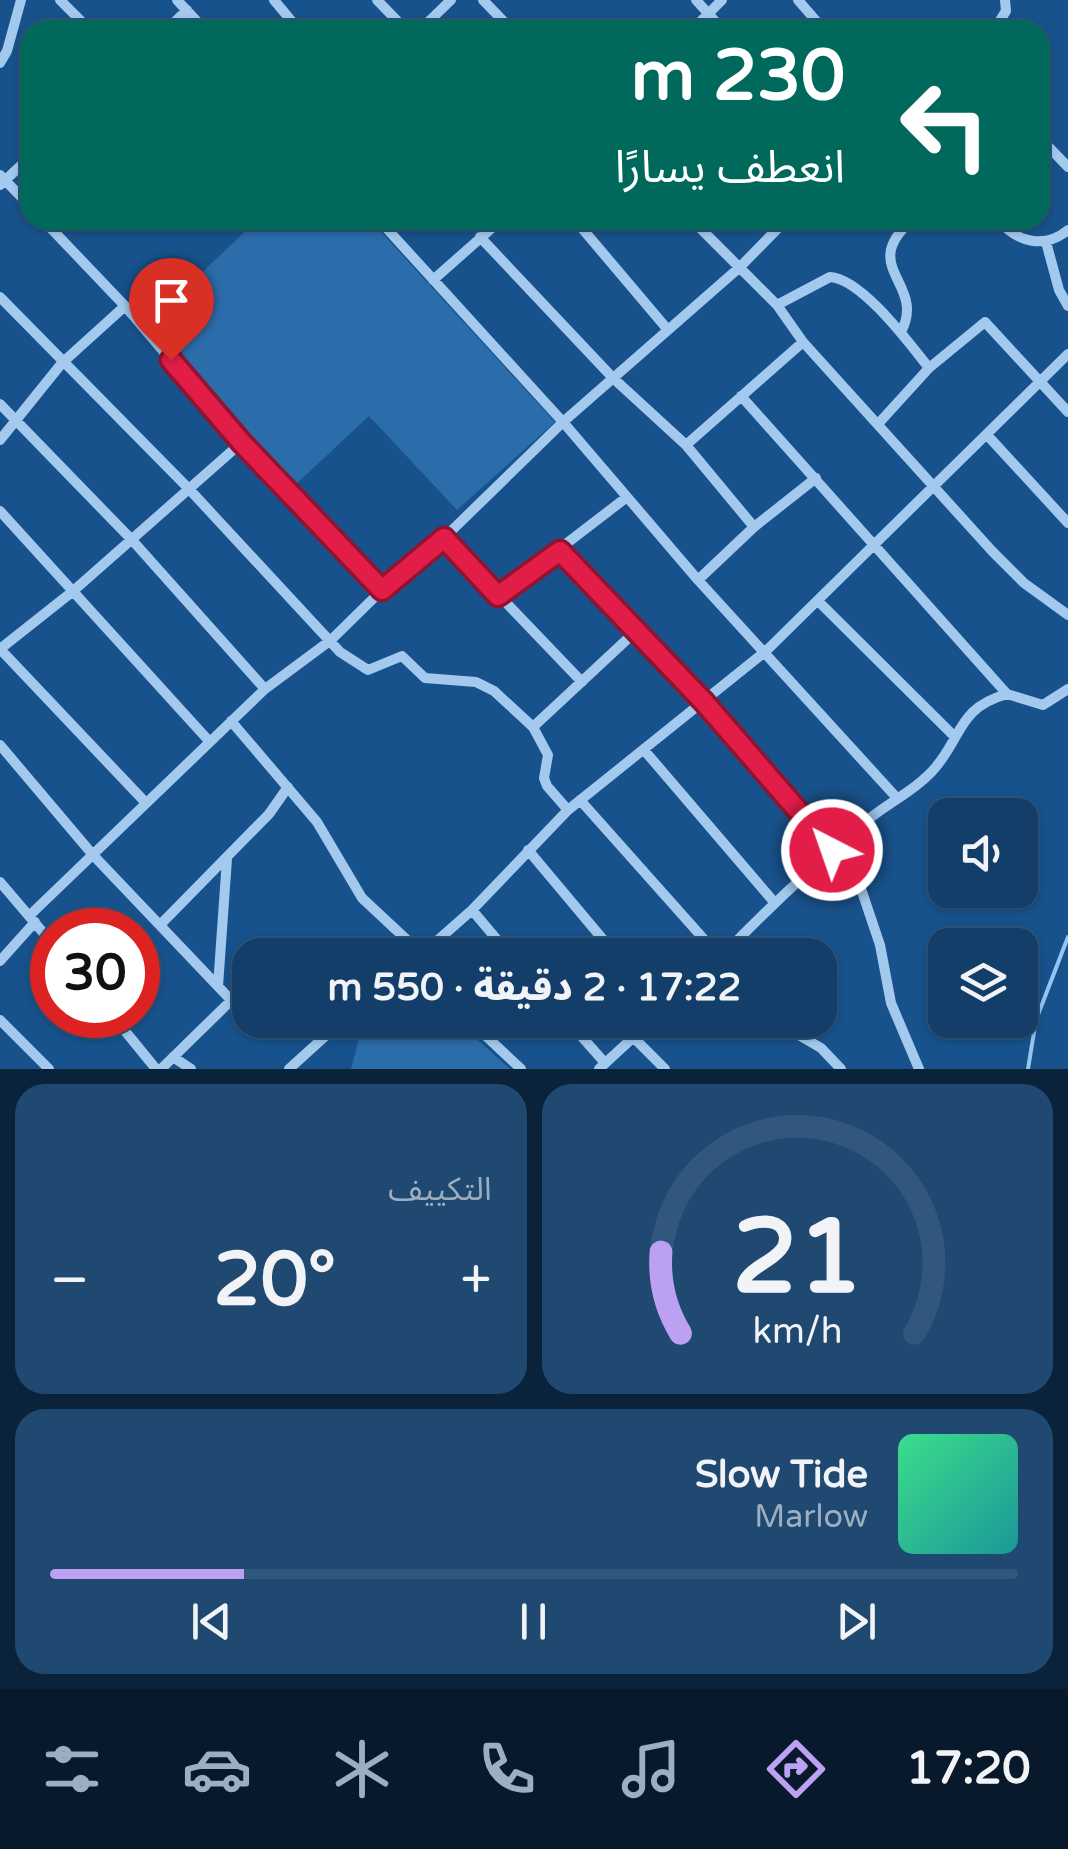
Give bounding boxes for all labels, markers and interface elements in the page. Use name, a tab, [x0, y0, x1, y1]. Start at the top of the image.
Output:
text: 230 m	[631, 35, 845, 119]
icon: left	[880, 60, 1010, 190]
text: انعطف يسارًا	[615, 141, 845, 195]
pin	[129, 258, 214, 361]
icon: arrive	[144, 273, 199, 328]
position arrow	[780, 798, 884, 902]
map controls	[928, 798, 1038, 1038]
button: sound	[928, 798, 1038, 908]
speed limit sign: 30	[30, 908, 160, 1038]
button: layers	[928, 928, 1038, 1038]
text: 17:22 · 2 دقيقة · 550 m	[328, 965, 741, 1011]
text: التكييف	[388, 1171, 492, 1209]
text: 21	[732, 1196, 863, 1321]
text: 20°	[214, 1235, 336, 1325]
text: −	[50, 1248, 89, 1314]
text: +	[461, 1248, 492, 1314]
text: km/h	[752, 1310, 842, 1353]
text: Slow Tide	[695, 1452, 868, 1498]
text: Marlow	[754, 1498, 868, 1536]
icon: previous	[184, 1594, 239, 1649]
icon: pause	[506, 1594, 561, 1649]
icon: next	[829, 1594, 884, 1649]
icon: filters	[37, 1734, 107, 1804]
icon: car	[182, 1734, 252, 1804]
icon: climate	[327, 1734, 397, 1804]
icon: phone	[472, 1734, 542, 1804]
icon: music	[616, 1734, 686, 1804]
icon: directions	[761, 1734, 831, 1804]
text: 17:20	[906, 1742, 1031, 1796]

